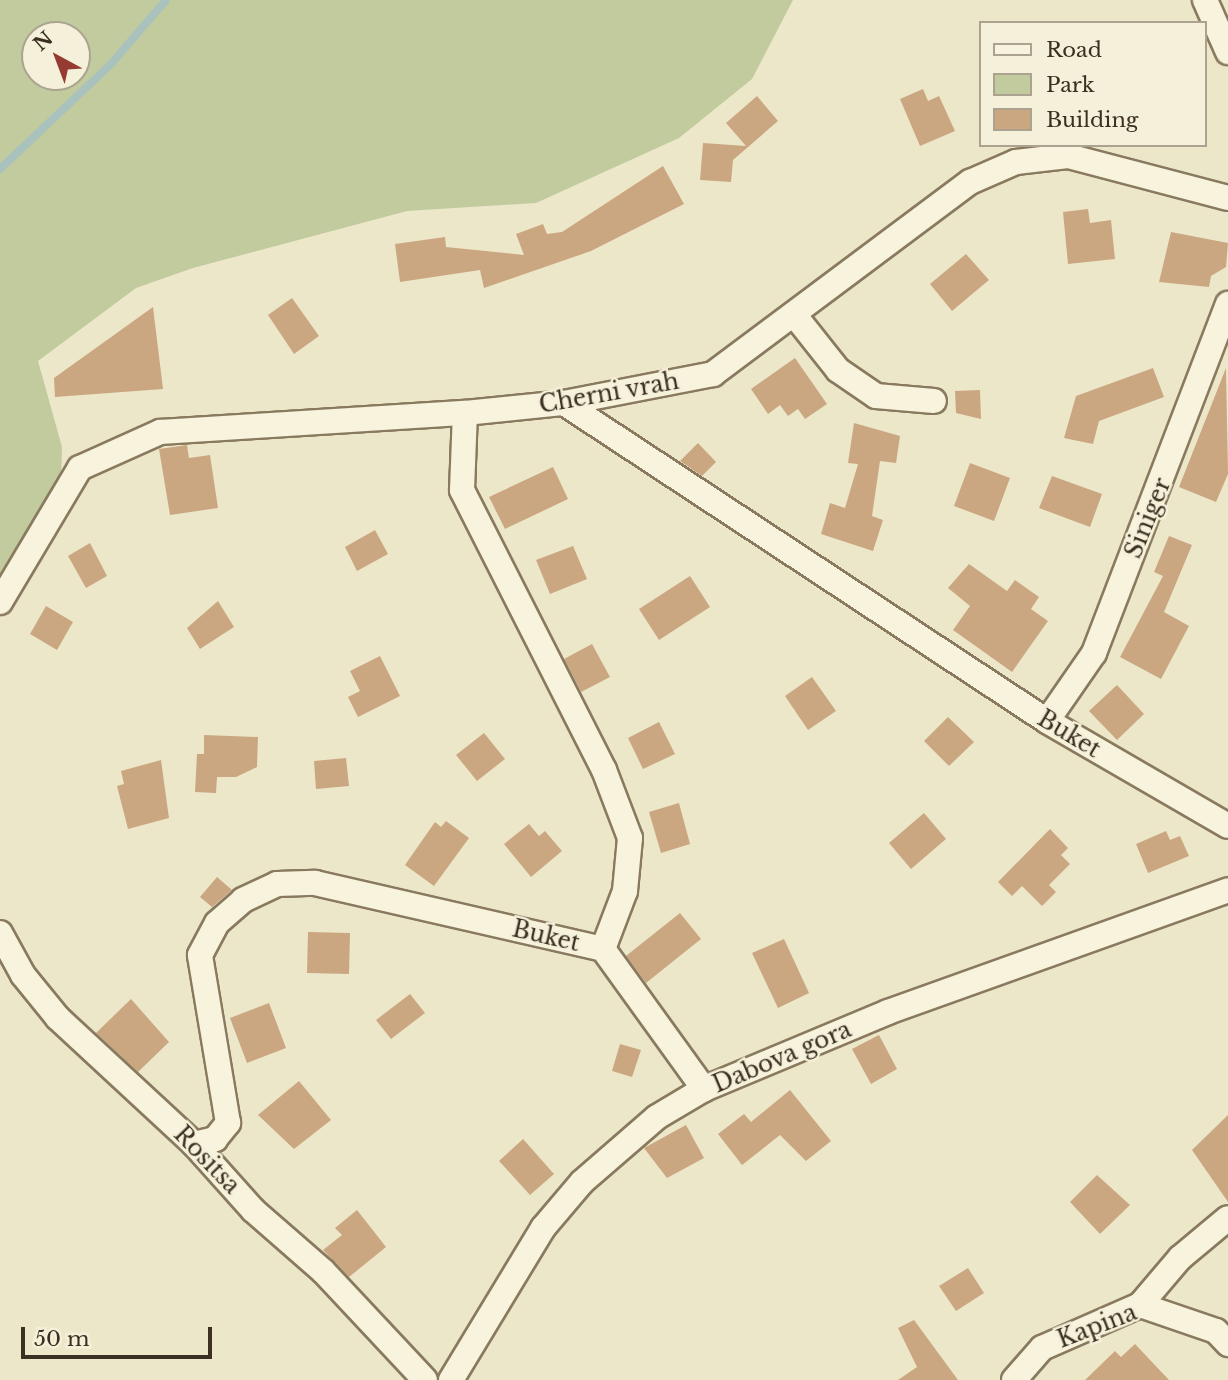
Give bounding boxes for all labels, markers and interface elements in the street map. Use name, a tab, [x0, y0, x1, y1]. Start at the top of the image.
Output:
north arrow	[21, 21, 91, 91]
legend	[979, 21, 1207, 147]
text: N	[29, 27, 57, 56]
text: Road	[1046, 37, 1102, 63]
text: Park	[1046, 72, 1095, 98]
text: Building	[1046, 107, 1138, 133]
street label: Cherni vrah	[537, 367, 681, 419]
street label: Siniger	[1119, 474, 1177, 562]
street label: Buket	[1033, 705, 1105, 763]
street label: Buket	[510, 915, 582, 957]
street label: Dabova gora	[708, 1015, 856, 1099]
street label: Rositsa	[168, 1121, 246, 1199]
street label: Kapina	[1053, 1298, 1141, 1354]
scale bar	[24, 1314, 215, 1358]
text: 50 m	[34, 1326, 89, 1352]

